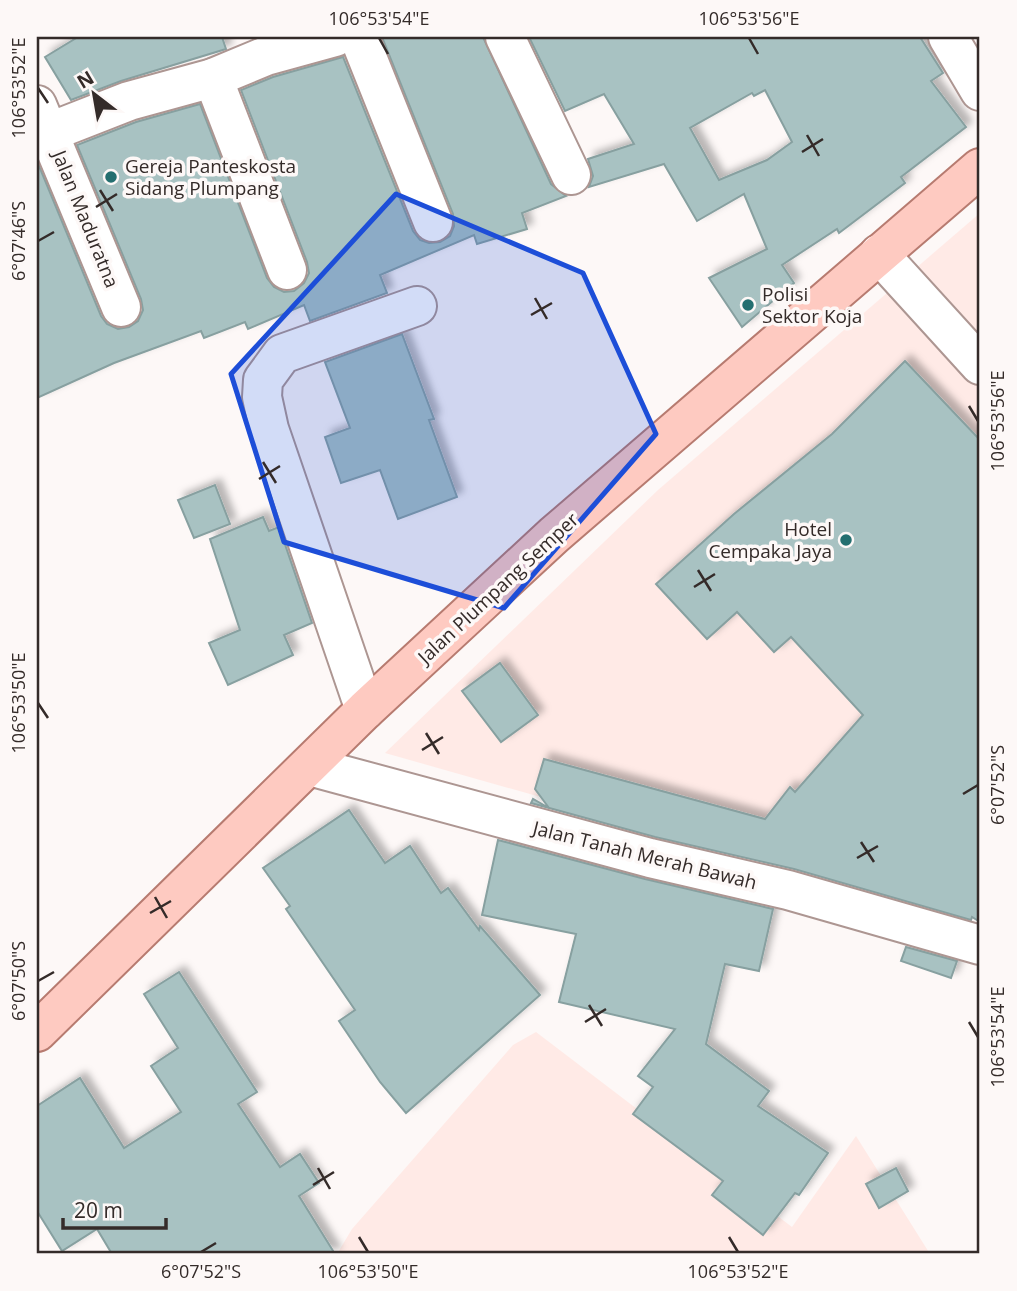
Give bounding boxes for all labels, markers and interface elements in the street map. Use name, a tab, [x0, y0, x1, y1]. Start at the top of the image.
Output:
text: 106°53'54"E	[329, 6, 429, 30]
text: 106°53'56"E	[699, 6, 799, 30]
text: 106°53'52"E	[6, 38, 30, 138]
north arrow	[60, 60, 130, 130]
text: N	[72, 64, 99, 95]
street label: Jalan Maduratna	[46, 145, 125, 291]
place label: Gereja Panteskosta Sidang Plumpang	[125, 153, 296, 201]
marker: Gereja Panteskosta Sidang Plumpang	[103, 169, 119, 185]
text: 6°07'46"S	[6, 201, 30, 281]
place label: Polisi Sektor Koja	[762, 281, 862, 329]
marker: Polisi Sektor Koja	[740, 297, 756, 313]
text: 106°53'56"E	[985, 371, 1009, 471]
street label: Jalan Plumpang Semper	[411, 506, 584, 671]
place label: Hotel Cempaka Jaya	[708, 516, 832, 564]
marker: Hotel Cempaka Jaya	[838, 532, 854, 548]
text: 106°53'50"E	[6, 653, 30, 753]
text: 6°07'52"S	[985, 745, 1009, 825]
street label: Jalan Tanah Merah Bawah	[528, 814, 760, 895]
text: 6°07'50"S	[6, 941, 30, 1021]
text: 106°53'54"E	[985, 987, 1009, 1087]
scale bar	[63, 1186, 166, 1230]
text: 20 m	[74, 1196, 123, 1224]
text: 6°07'52"S	[161, 1259, 241, 1283]
text: 106°53'50"E	[318, 1259, 418, 1283]
text: 106°53'52"E	[688, 1259, 788, 1283]

